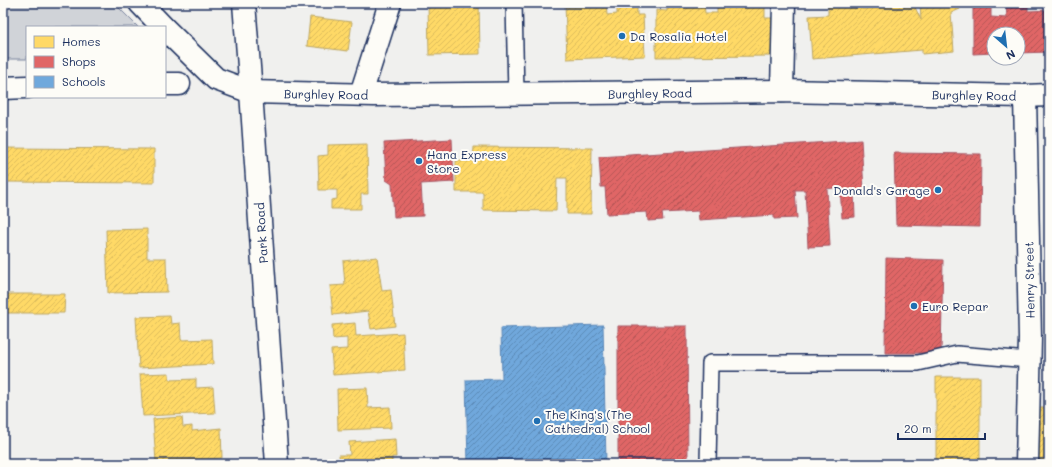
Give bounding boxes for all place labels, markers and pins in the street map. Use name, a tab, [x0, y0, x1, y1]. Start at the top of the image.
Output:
place label: Da Rosalia Hotel	[630, 28, 727, 44]
marker: Da Rosalia Hotel	[617, 31, 627, 41]
place label: Hana Express Store	[427, 146, 507, 176]
marker: Hana Express Store	[414, 156, 424, 166]
place label: Donald's Garage	[833, 182, 930, 198]
marker: Donald's Garage	[933, 185, 943, 195]
place label: Euro Repar	[922, 298, 988, 314]
marker: Euro Repar	[909, 301, 919, 311]
place label: The King's (The Cathedral) School	[545, 406, 650, 436]
marker: The King's (The Cathedral) School	[532, 416, 542, 426]

